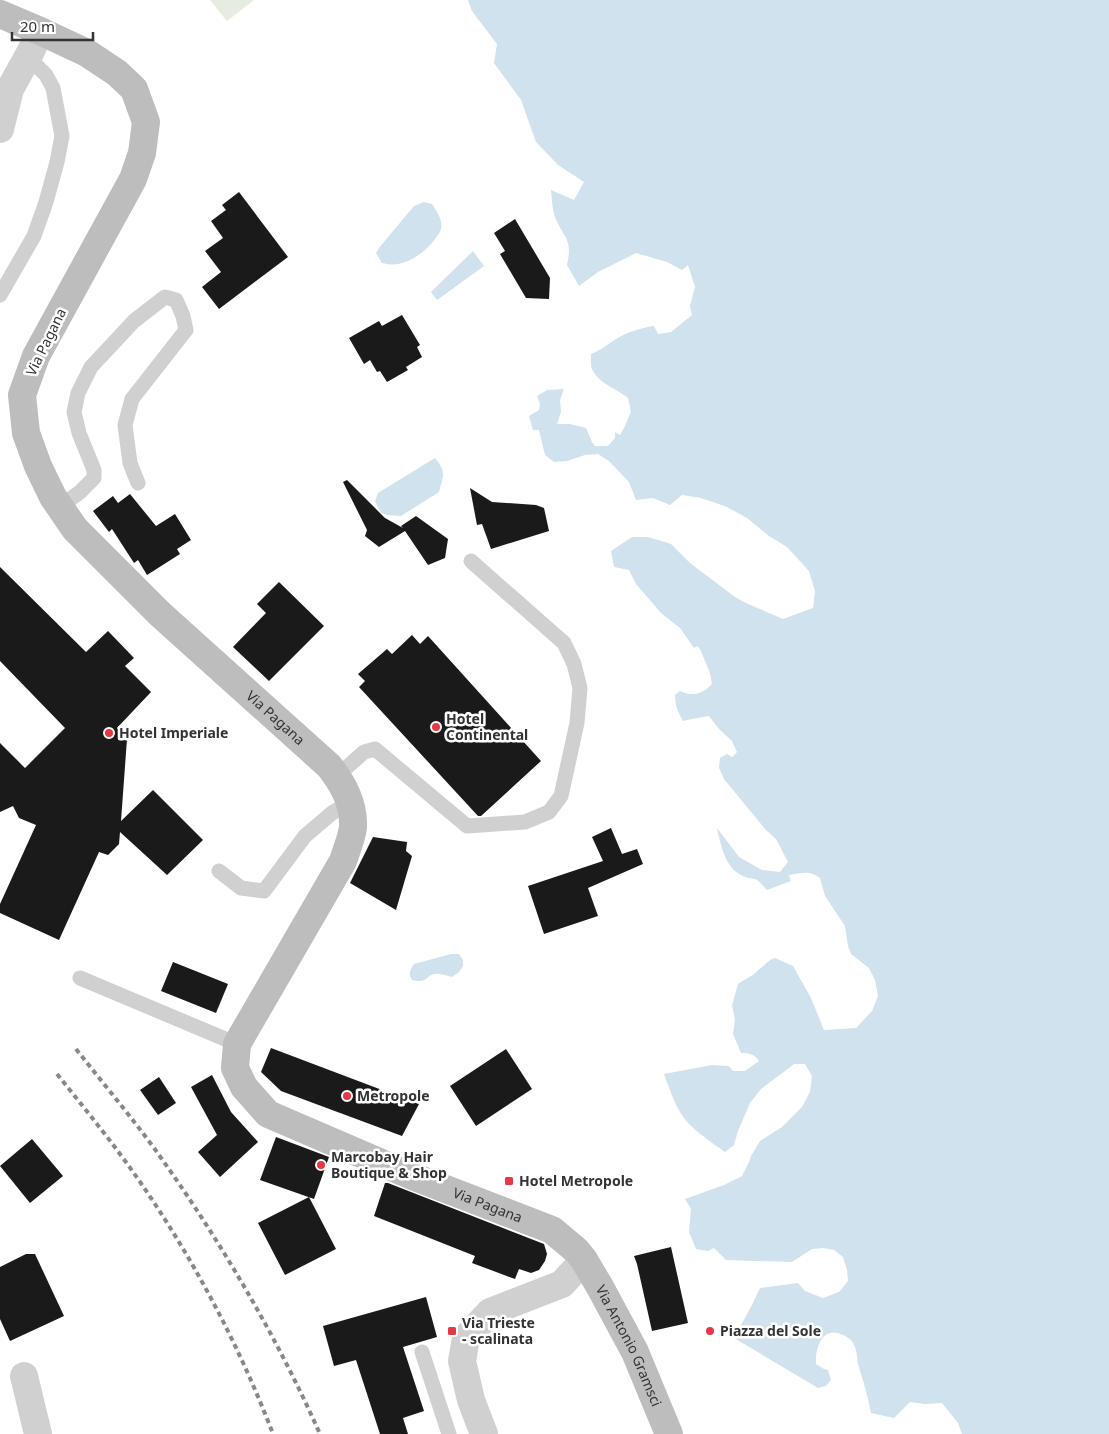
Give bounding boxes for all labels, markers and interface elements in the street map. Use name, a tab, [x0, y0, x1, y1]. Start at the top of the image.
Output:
scale bar	[12, 10, 94, 42]
text: 20 m	[20, 16, 55, 36]
street label: Via Pagana	[21, 305, 70, 379]
street label: Via Pagana	[242, 686, 309, 749]
place label: Hotel Continental	[446, 709, 528, 744]
marker: Hotel Continental	[430, 721, 442, 733]
place label: Hotel Imperiale	[119, 723, 228, 742]
marker: Hotel Imperiale	[103, 727, 115, 739]
place label: Metropole	[357, 1086, 430, 1105]
marker: Metropole	[341, 1090, 353, 1102]
place label: Marcobay Hair Boutique & Shop	[331, 1147, 447, 1182]
marker: Marcobay Hair Boutique & Shop	[315, 1159, 327, 1171]
place label: Hotel Metropole	[519, 1171, 633, 1190]
marker: Hotel Metropole	[503, 1175, 515, 1187]
street label: Via Pagana	[450, 1183, 525, 1227]
street label: Via Antonio Gramsci	[592, 1281, 666, 1409]
place label: Via Trieste - scalinata	[462, 1313, 535, 1348]
place label: Piazza del Sole	[720, 1321, 821, 1340]
marker: Via Trieste - scalinata	[446, 1325, 458, 1337]
marker: Piazza del Sole	[704, 1325, 716, 1337]

